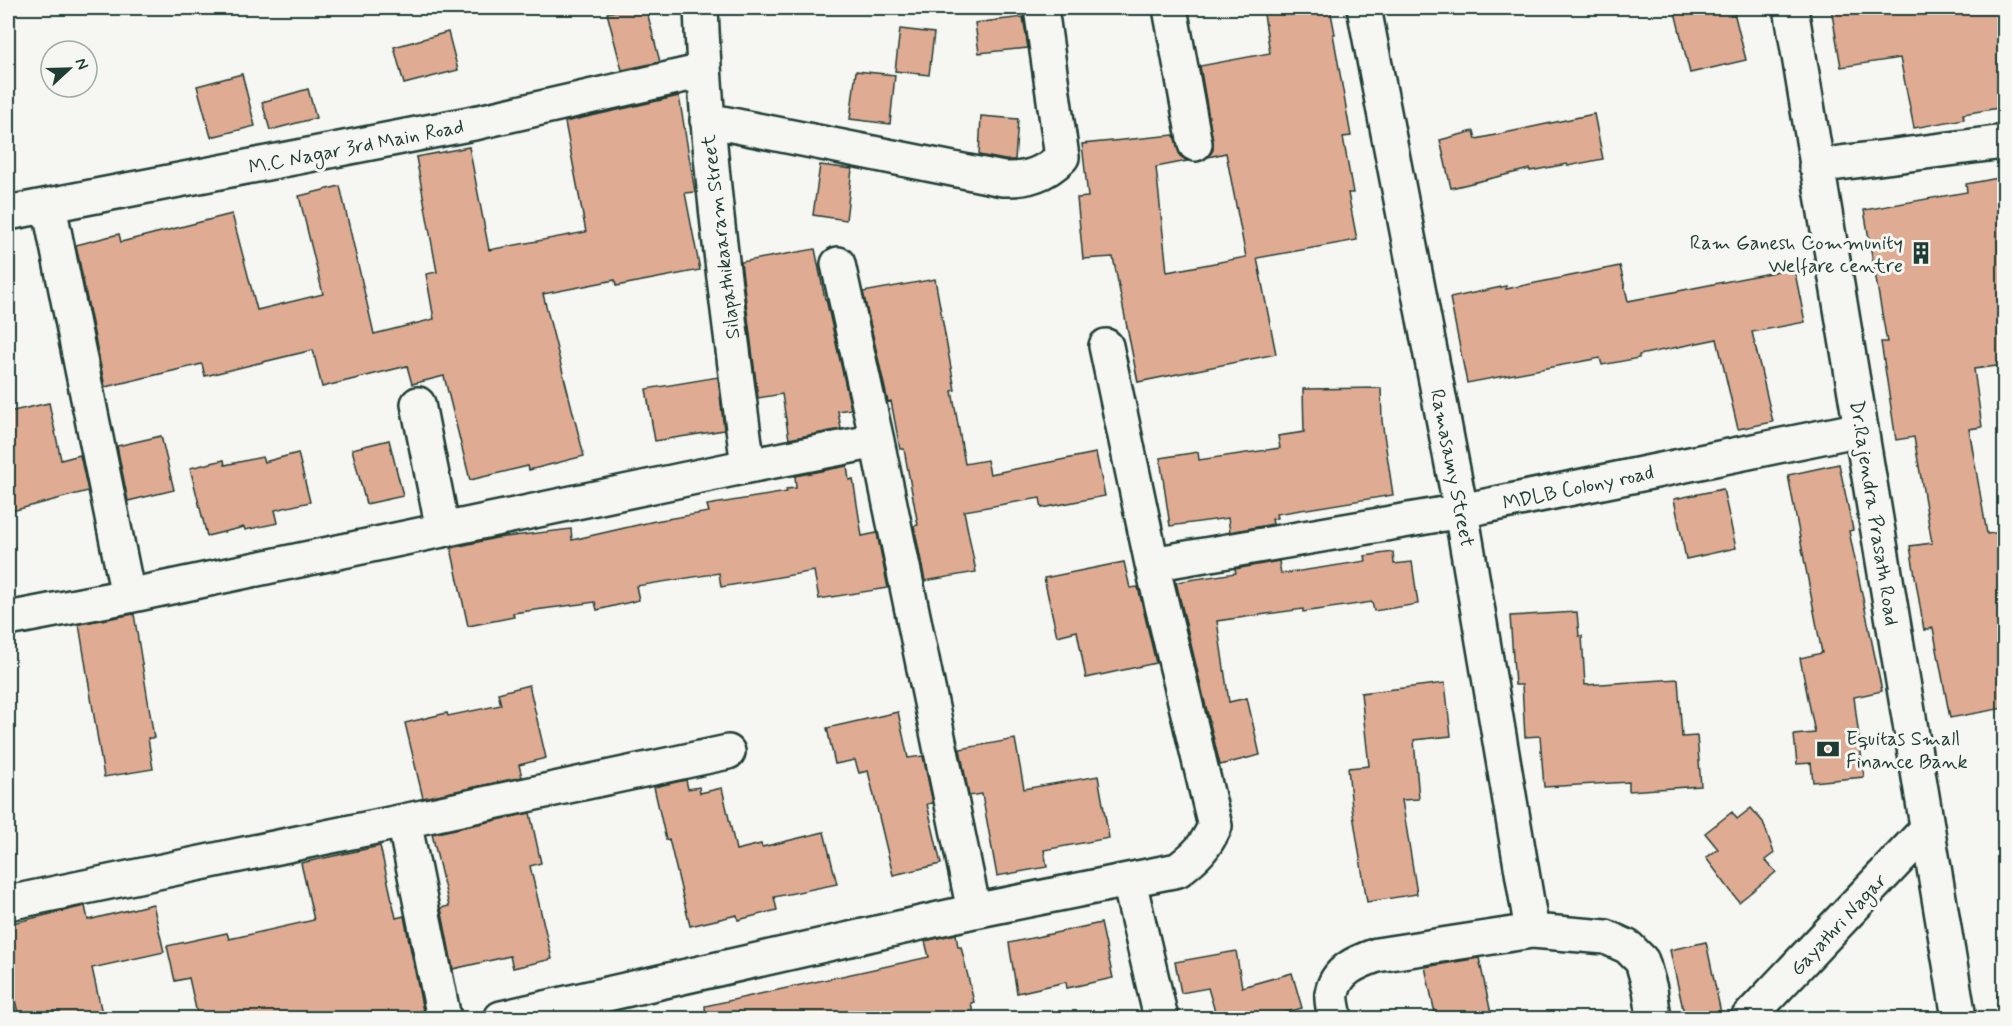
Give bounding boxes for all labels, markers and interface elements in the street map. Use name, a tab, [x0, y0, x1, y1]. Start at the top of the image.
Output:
north arrow	[39, 39, 99, 99]
text: N	[70, 55, 93, 73]
street label: M.C Nagar 3rd Main Road	[246, 113, 466, 183]
street label: Silapathikaaram Street	[696, 133, 747, 340]
place label: Ram Ganesh Community Welfare centre	[1690, 230, 1903, 280]
building icon: Ram Ganesh Community Welfare centre	[1908, 240, 1934, 266]
street label: Ramasamy Street	[1423, 387, 1480, 550]
street label: Dr.Rajendra Prasath Road	[1842, 399, 1905, 628]
street label: MDLB Colony road	[1500, 459, 1656, 518]
place label: Equitas Small Finance Bank	[1846, 726, 1968, 776]
bank icon: Equitas Small Finance Bank	[1815, 736, 1841, 762]
street label: Gayathri Nagar	[1785, 868, 1894, 983]

